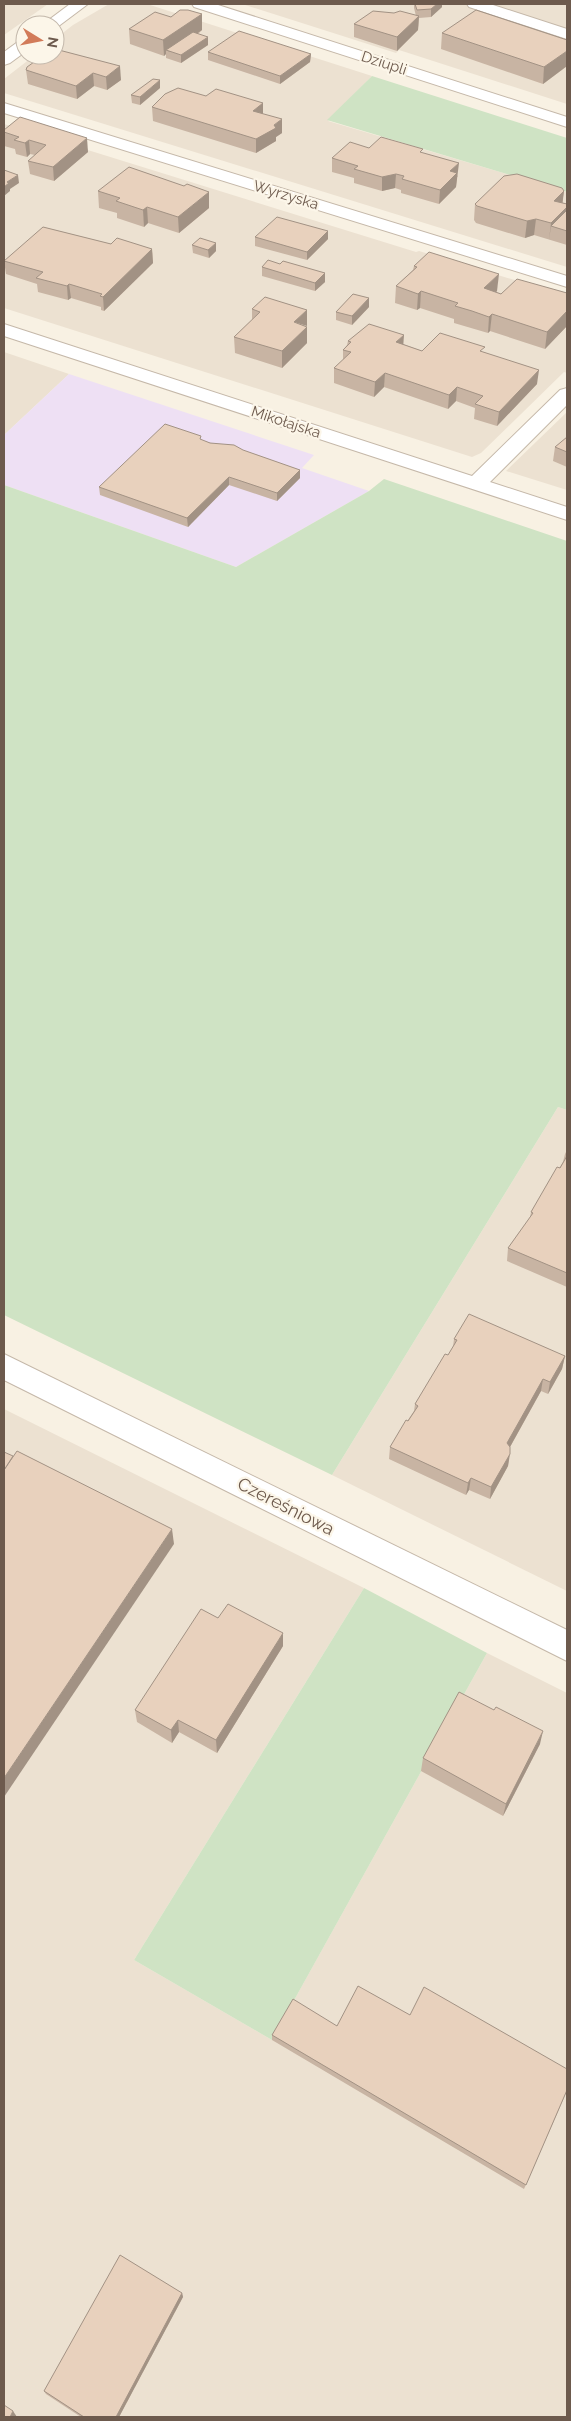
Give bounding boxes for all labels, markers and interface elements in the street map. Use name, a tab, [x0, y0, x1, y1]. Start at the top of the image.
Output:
north arrow	[15, 15, 65, 65]
text: N	[44, 36, 62, 49]
street label: Dziupli	[359, 47, 409, 79]
street label: Wyrzyska	[251, 177, 321, 213]
street label: Mikołajska	[249, 402, 323, 442]
street label: Czereśniowa	[234, 1473, 338, 1539]

